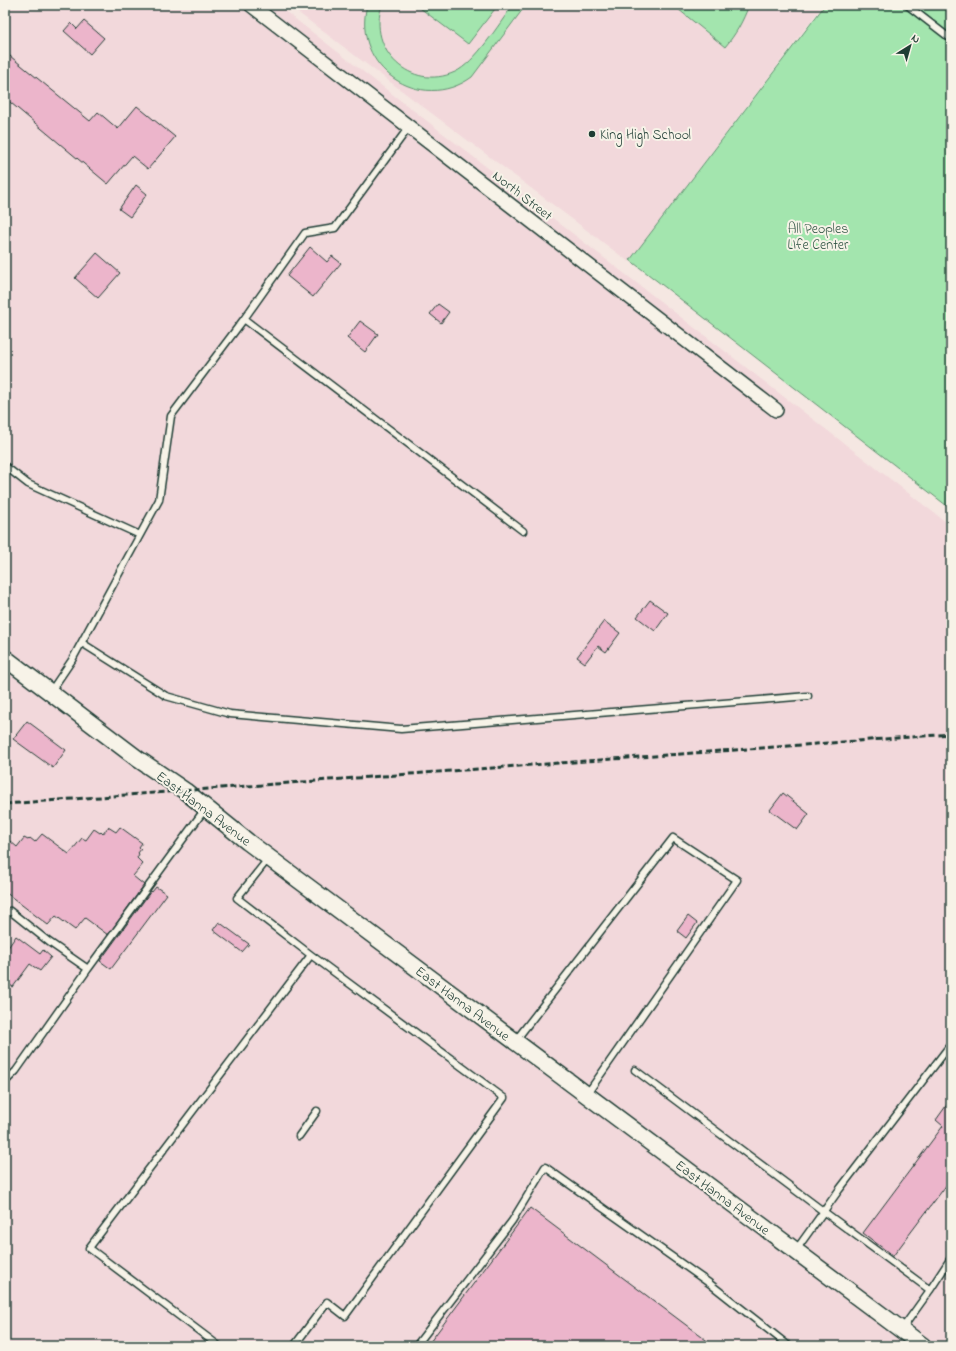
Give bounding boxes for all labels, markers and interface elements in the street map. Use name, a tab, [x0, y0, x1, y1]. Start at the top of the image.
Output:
north arrow	[890, 26, 930, 66]
text: N	[908, 30, 923, 47]
place label: King High School	[600, 125, 691, 147]
marker: King High School	[587, 129, 597, 139]
street label: North Street	[488, 166, 557, 227]
park label: All Peoples LIfe Center	[788, 219, 849, 256]
street label: East Hanna Avenue	[151, 767, 255, 852]
street label: East Hanna Avenue	[410, 962, 514, 1047]
street label: East Hanna Avenue	[670, 1156, 774, 1241]

